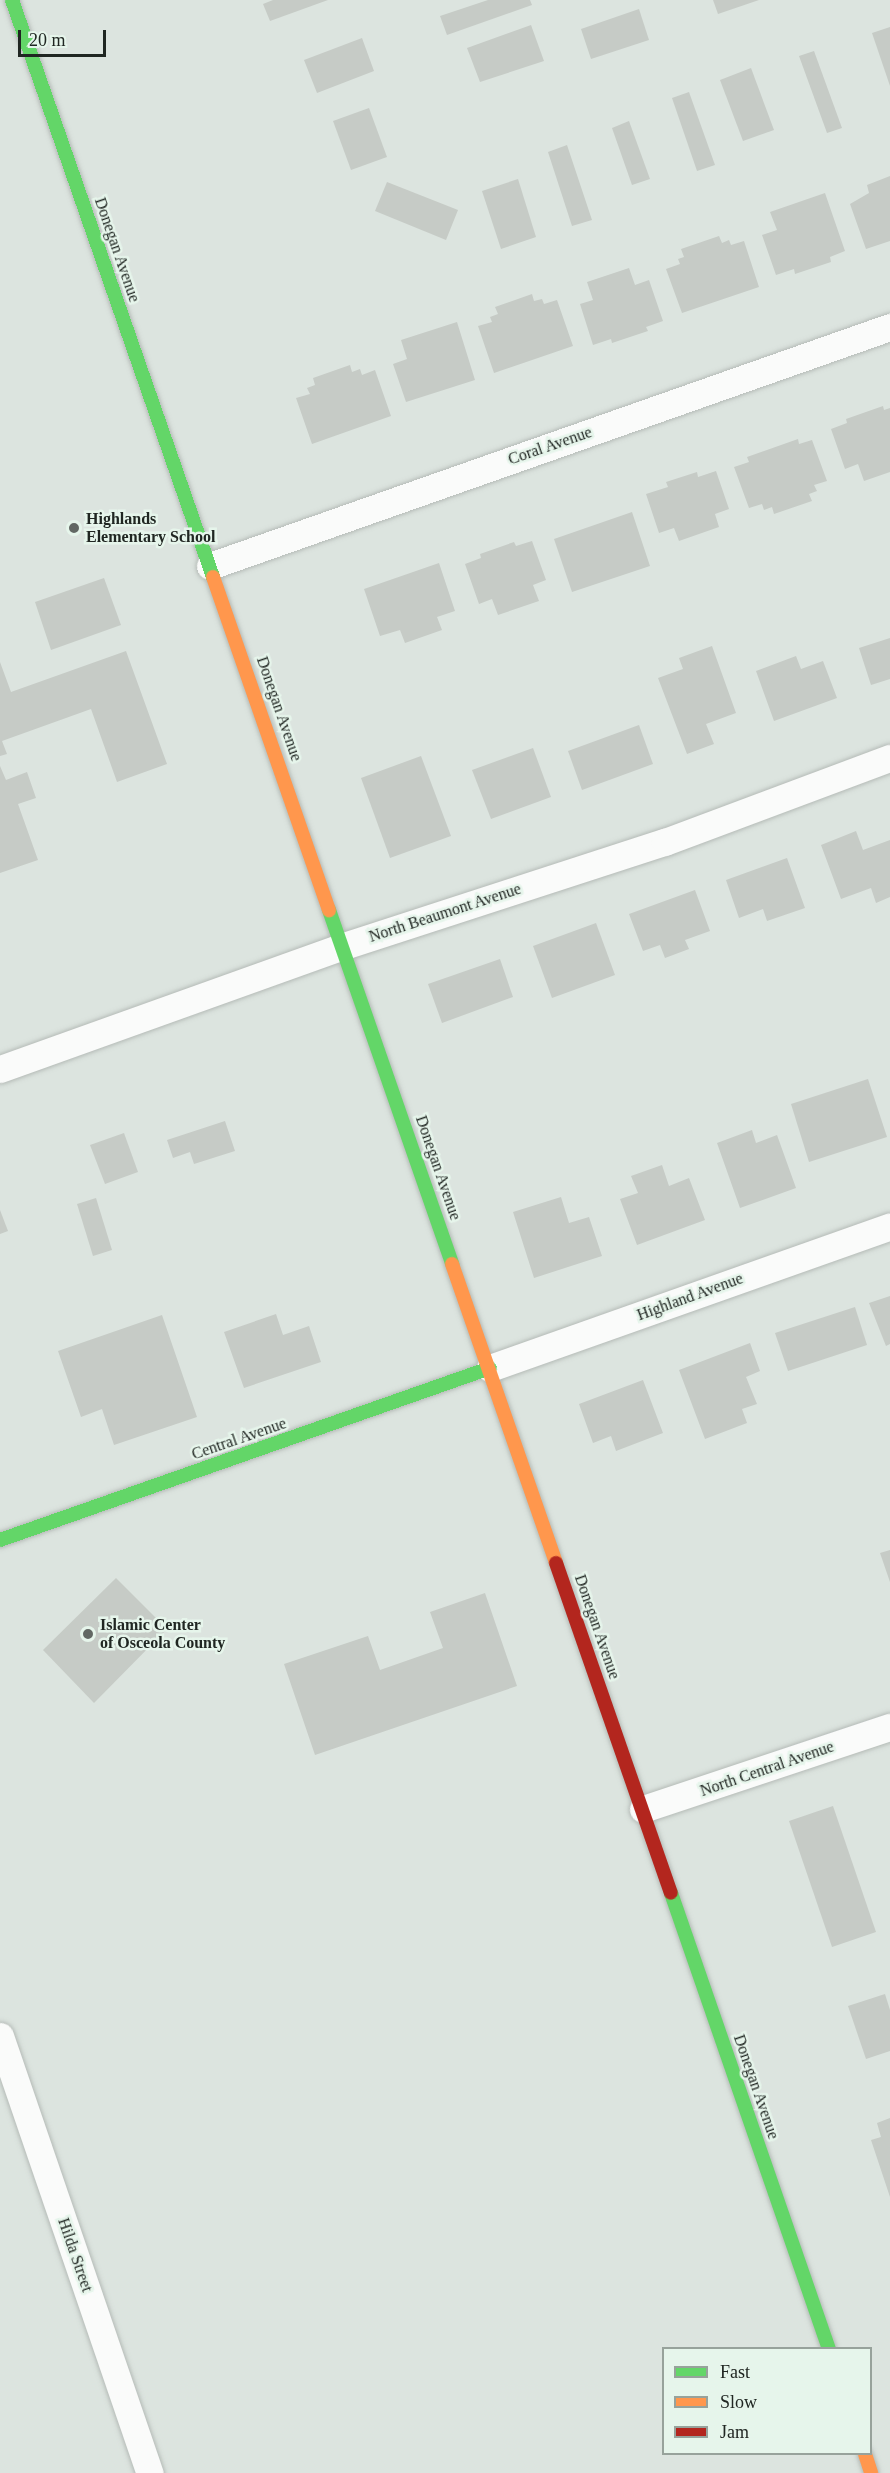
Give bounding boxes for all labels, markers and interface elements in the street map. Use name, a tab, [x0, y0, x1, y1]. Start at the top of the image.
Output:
scale bar	[21, 18, 110, 56]
text: 20 m	[29, 30, 66, 50]
street label: Donegan Avenue	[90, 195, 144, 305]
street label: Coral Avenue	[505, 423, 595, 469]
place label: Highlands Elementary School	[86, 509, 215, 547]
marker: Highlands Elementary School	[67, 521, 81, 535]
street label: Donegan Avenue	[252, 654, 306, 764]
street label: North Beaumont Avenue	[366, 879, 524, 947]
street label: Donegan Avenue	[411, 1113, 465, 1223]
street label: Highland Avenue	[634, 1269, 746, 1325]
street label: Central Avenue	[189, 1414, 289, 1464]
street label: Donegan Avenue	[570, 1572, 624, 1682]
place label: Islamic Center of Osceola County	[100, 1615, 225, 1653]
marker: Islamic Center of Osceola County	[81, 1627, 95, 1641]
street label: North Central Avenue	[697, 1737, 837, 1801]
street label: Donegan Avenue	[729, 2032, 783, 2142]
street label: Hilda Street	[53, 2216, 97, 2294]
legend	[662, 2347, 872, 2455]
text: Fast	[720, 2362, 750, 2382]
text: Slow	[720, 2392, 757, 2412]
text: Jam	[720, 2422, 749, 2442]

